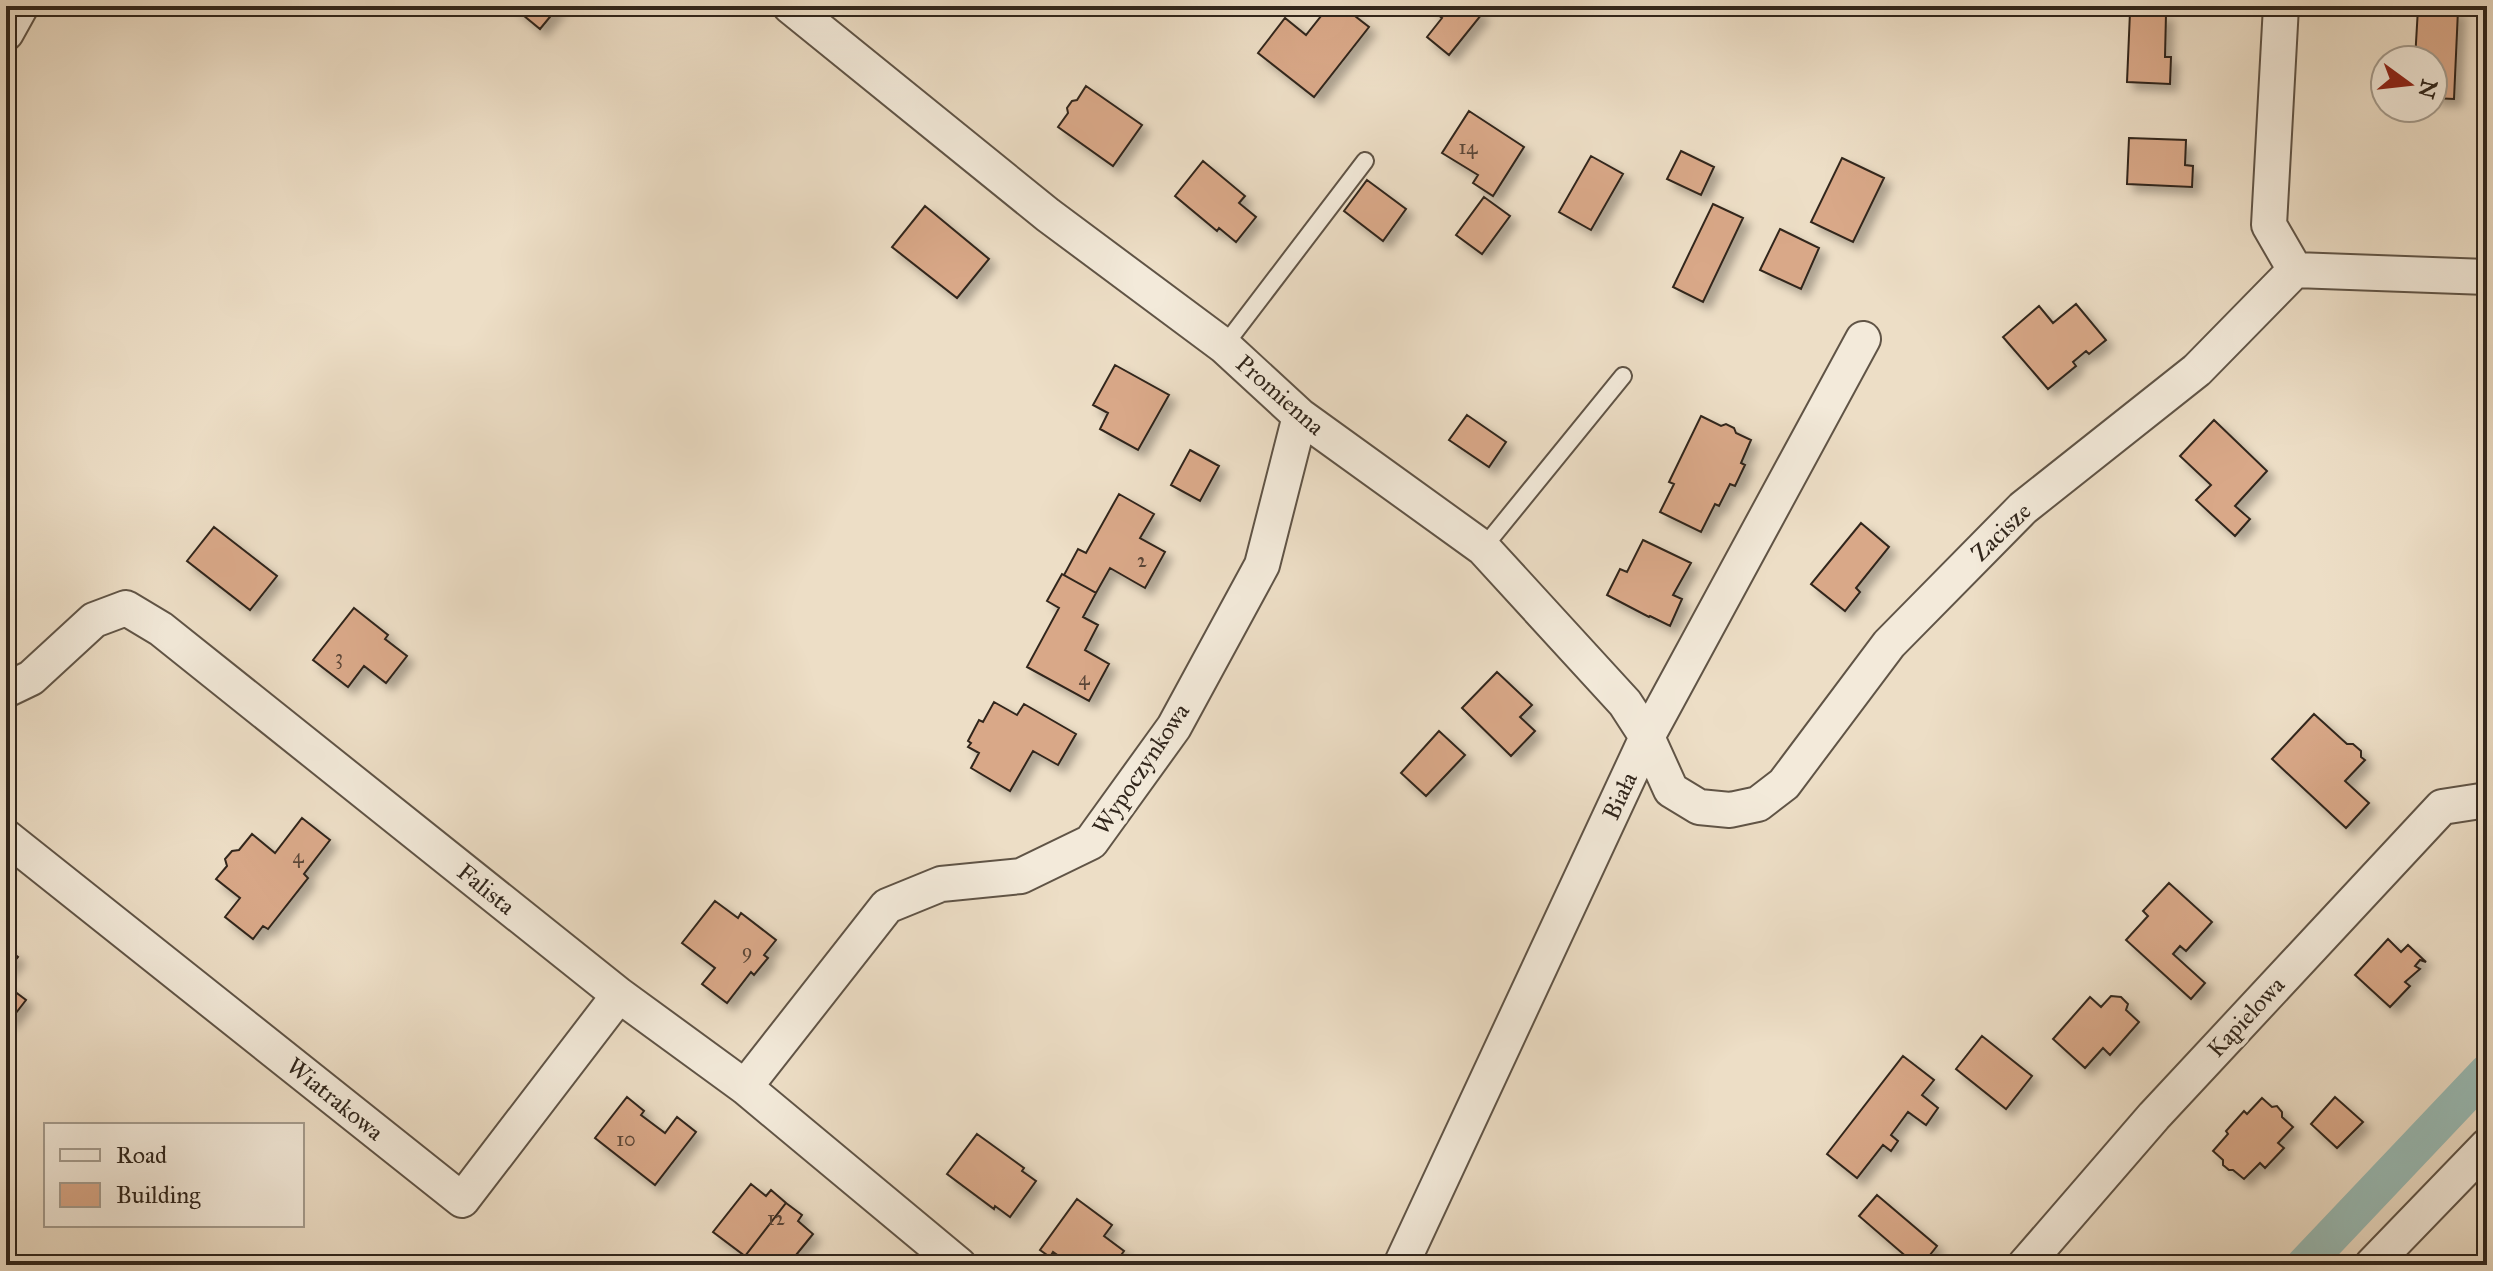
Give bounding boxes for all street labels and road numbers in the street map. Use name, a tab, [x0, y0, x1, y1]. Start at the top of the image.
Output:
street label: Promienna	[1230, 348, 1331, 442]
street label: Zacisze	[1965, 496, 2037, 568]
street label: Wypoczynkowa	[1086, 697, 1196, 841]
street label: Biała	[1596, 767, 1644, 825]
street label: Falista	[451, 857, 522, 922]
street label: Kąpielowa	[2201, 970, 2292, 1064]
street label: Wiatrakowa	[280, 1051, 390, 1148]

